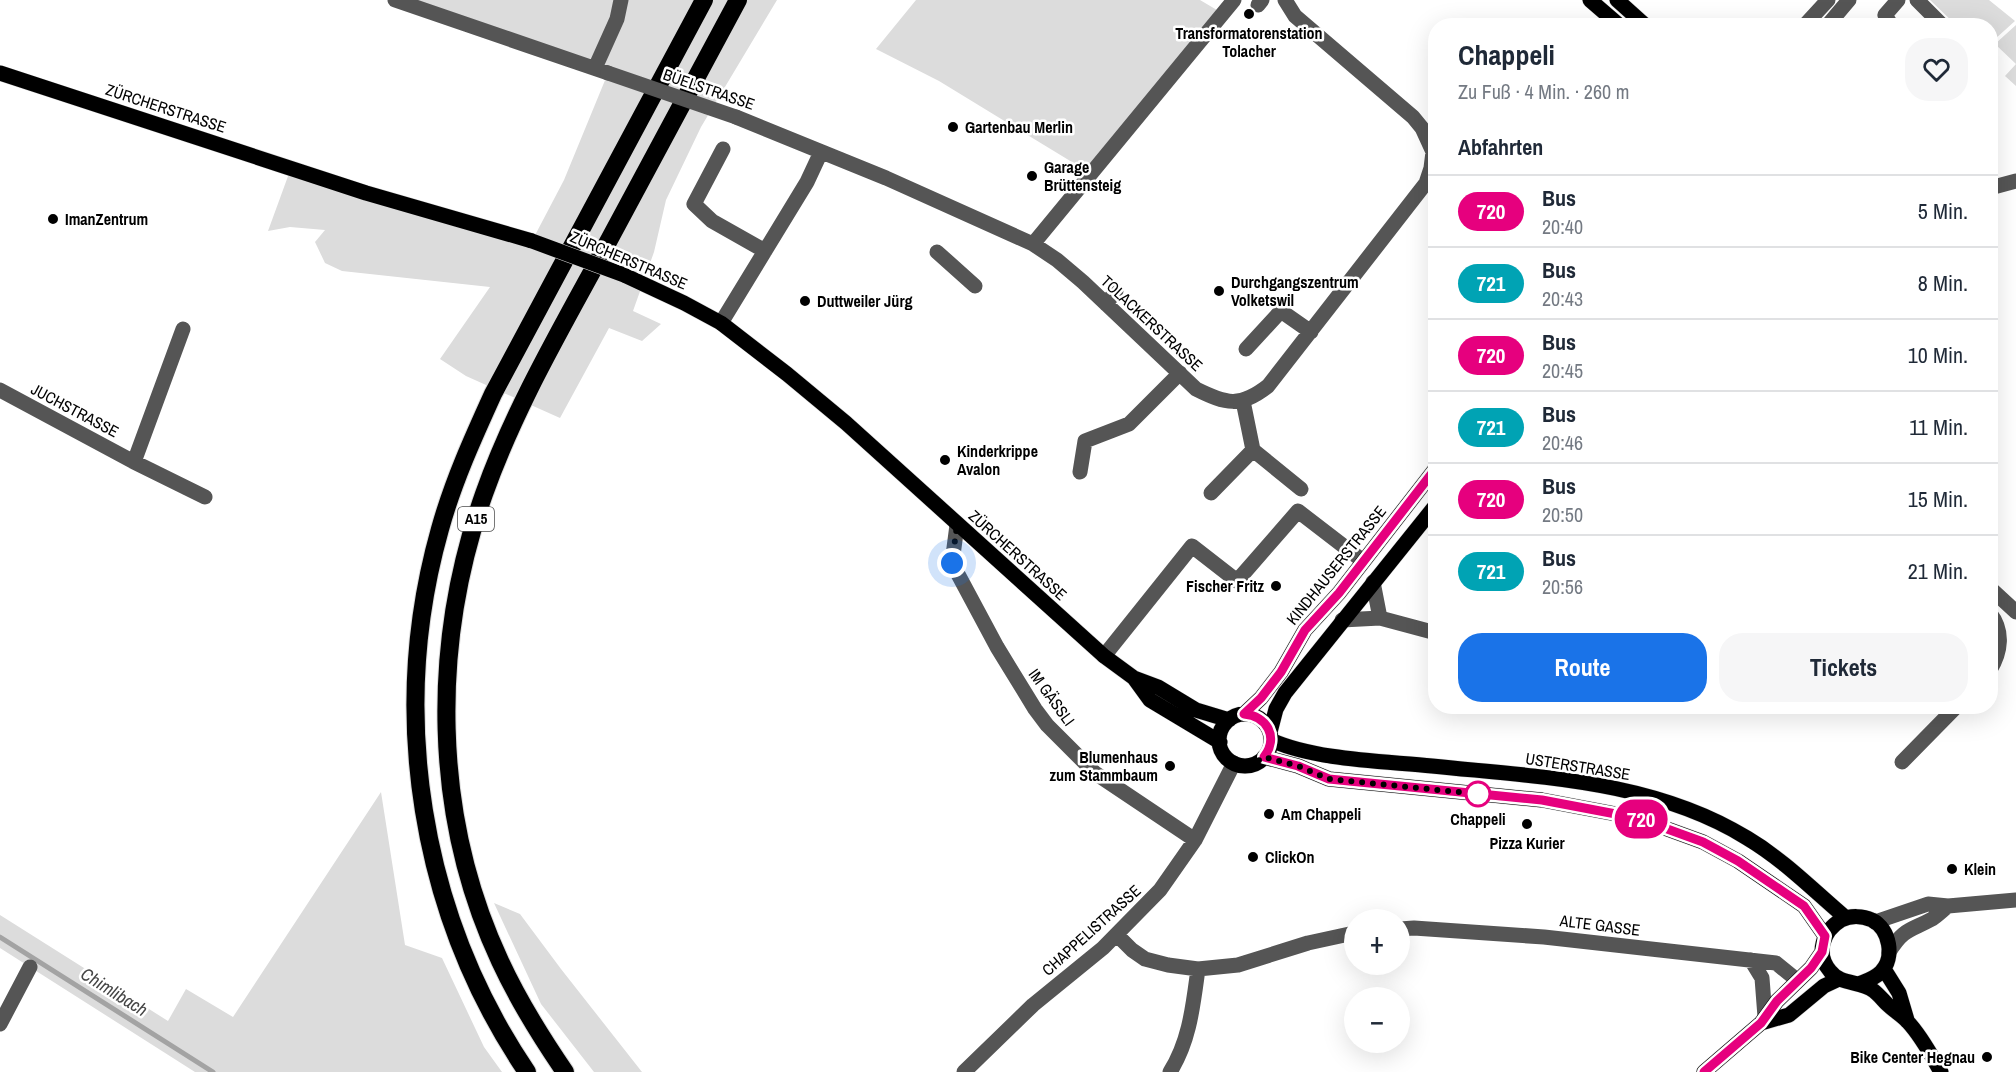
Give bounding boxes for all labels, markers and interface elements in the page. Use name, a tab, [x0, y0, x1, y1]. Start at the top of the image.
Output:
marker: Transformatorenstation Tolacher	[1242, 7, 1256, 21]
place label: Transformatorenstation Tolacher	[1175, 22, 1323, 62]
text: Chappeli	[1458, 36, 1555, 74]
button: heart	[1905, 38, 1968, 101]
street label: BÜELSTRASSE	[660, 63, 758, 115]
street label: ZÜRCHERSTRASSE	[103, 78, 229, 138]
text: Zu Fuß · 4 Min. · 260 m	[1458, 78, 1629, 105]
place label: Gartenbau Merlin	[965, 116, 1073, 138]
marker: Gartenbau Merlin	[946, 120, 960, 134]
text: Abfahrten	[1458, 132, 1543, 162]
place label: Garage Brüttensteig	[1044, 156, 1121, 196]
marker: Garage Brüttensteig	[1025, 169, 1039, 183]
text: Bus	[1542, 183, 1576, 213]
text: 5 Min.	[1918, 196, 1968, 226]
text: 720	[1477, 197, 1505, 226]
place label: ImanZentrum	[65, 208, 148, 230]
marker: ImanZentrum	[46, 212, 60, 226]
text: 20:40	[1542, 213, 1583, 240]
street label: ZÜRCHERSTRASSE	[567, 225, 691, 295]
text: Bus	[1542, 255, 1576, 285]
text: 8 Min.	[1918, 268, 1968, 298]
text: 721	[1477, 269, 1505, 298]
street label: TOLACKERSTRASSE	[1096, 270, 1208, 376]
place label: Durchgangszentrum Volketswil	[1231, 271, 1359, 311]
marker: Durchgangszentrum Volketswil	[1212, 284, 1226, 298]
text: 20:43	[1542, 285, 1583, 312]
place label: Duttweiler Jürg	[817, 290, 913, 312]
marker: Duttweiler Jürg	[798, 294, 812, 308]
text: Bus	[1542, 327, 1576, 357]
text: 10 Min.	[1908, 340, 1968, 370]
text: 720	[1477, 341, 1505, 370]
text: 20:45	[1542, 357, 1583, 384]
street label: JUCHSTRASSE	[27, 378, 123, 442]
text: Bus	[1542, 399, 1576, 429]
text: 11 Min.	[1909, 412, 1968, 442]
text: 721	[1477, 413, 1505, 442]
text: 20:46	[1542, 429, 1583, 456]
place label: Kinderkrippe Avalon	[957, 440, 1038, 480]
marker: Kinderkrippe Avalon	[938, 453, 952, 467]
text: Bus	[1542, 471, 1576, 501]
text: 15 Min.	[1908, 484, 1968, 514]
text: 720	[1477, 485, 1505, 514]
street label: KINDHAUSERSTRASSE	[1281, 501, 1391, 629]
text: 20:50	[1542, 501, 1583, 528]
street label: ZÜRCHERSTRASSE	[964, 505, 1072, 605]
road number: A15	[458, 507, 494, 531]
text: Bus	[1542, 543, 1576, 573]
your location	[937, 548, 967, 578]
text: 21 Min.	[1908, 556, 1968, 586]
text: 721	[1477, 557, 1505, 586]
text: 20:56	[1542, 573, 1583, 600]
place label: Fischer Fritz	[1186, 575, 1264, 597]
marker: Fischer Fritz	[1269, 579, 1283, 593]
button: Route	[1458, 633, 1707, 702]
button: Tickets	[1719, 633, 1968, 702]
street label: IM GÄSSLI	[1024, 664, 1080, 730]
place label: Blumenhaus zum Stammbaum	[1049, 746, 1158, 786]
street label: USTERSTRASSE	[1524, 747, 1632, 785]
marker: Blumenhaus zum Stammbaum	[1163, 759, 1177, 773]
marker: Chappeli	[1465, 781, 1491, 807]
line badge: 720	[1606, 800, 1676, 838]
place label: Am Chappeli	[1281, 803, 1361, 825]
text: 720	[1627, 805, 1655, 834]
marker: Am Chappeli	[1262, 807, 1276, 821]
place label: Chappeli	[1450, 808, 1506, 830]
marker: Pizza Kurier	[1520, 817, 1534, 831]
place label: Pizza Kurier	[1489, 832, 1565, 854]
place label: ClickOn	[1265, 846, 1315, 868]
marker: ClickOn	[1246, 850, 1260, 864]
place label: Klein	[1964, 858, 1996, 880]
marker: Klein	[1945, 862, 1959, 876]
street label: CHAPPELISTRASSE	[1037, 880, 1145, 980]
map controls	[1344, 909, 1410, 1053]
button: +	[1344, 909, 1410, 975]
street label: ALTE GASSE	[1558, 909, 1641, 941]
water label: Chimlibach	[76, 961, 153, 1022]
button: −	[1344, 987, 1410, 1053]
place label: Bike Center Hegnau	[1850, 1046, 1975, 1068]
marker: Bike Center Hegnau	[1980, 1050, 1994, 1064]

